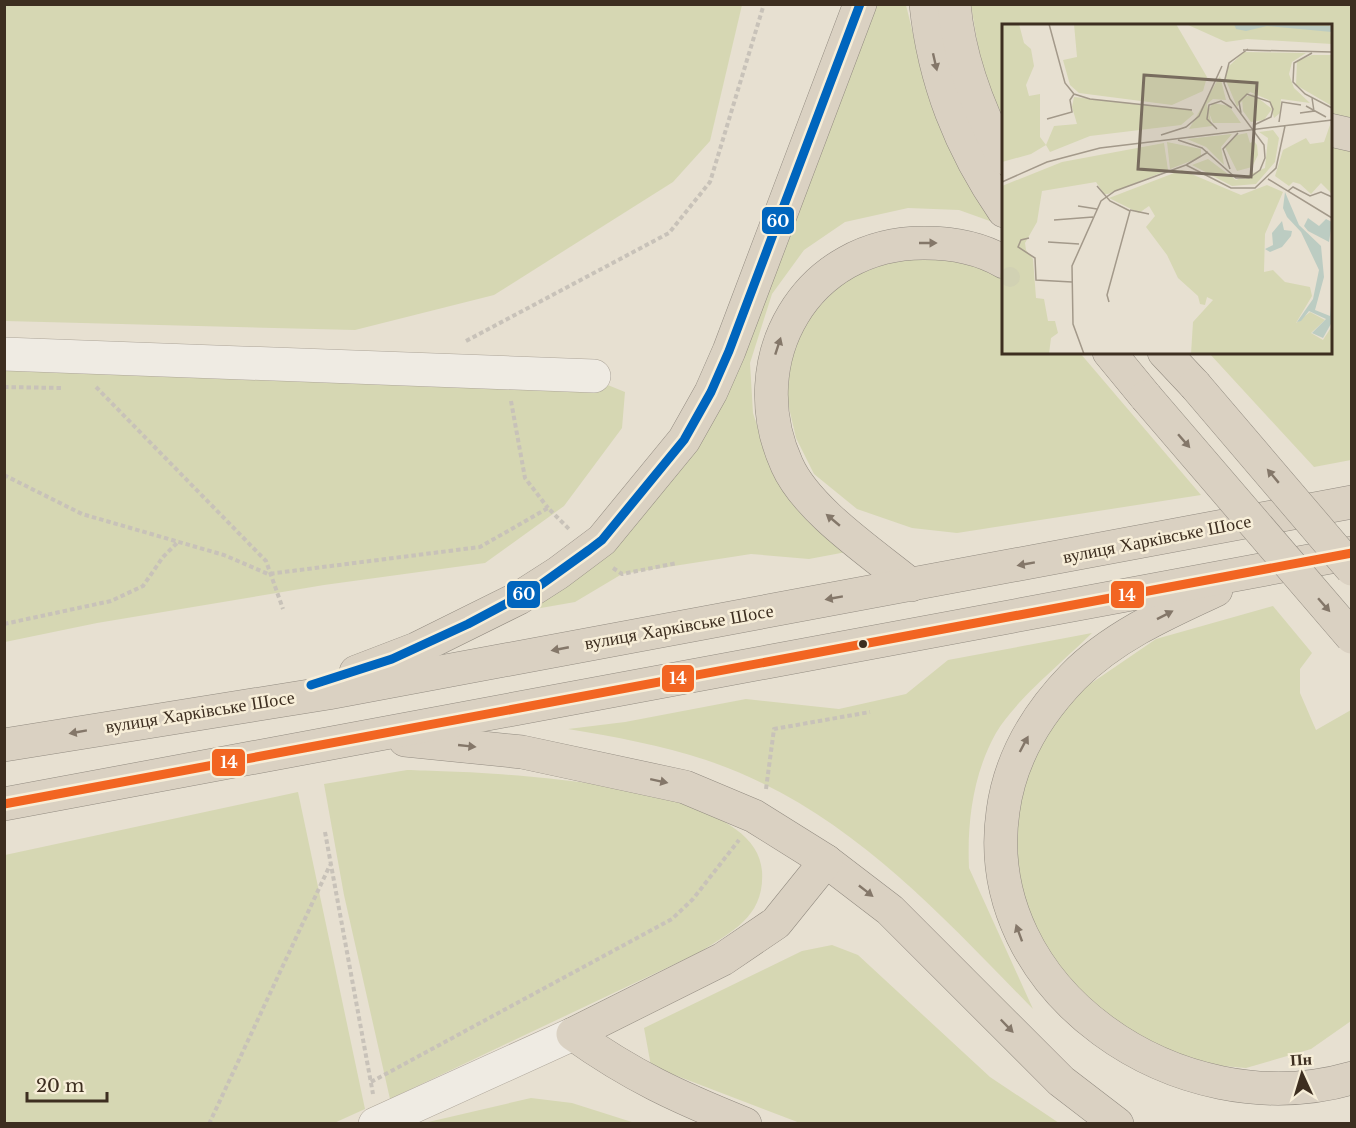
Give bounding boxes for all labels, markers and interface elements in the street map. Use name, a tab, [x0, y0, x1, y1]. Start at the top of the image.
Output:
inset map	[1002, 24, 1332, 354]
one-way arrow	[930, 53, 940, 71]
line badge: 60	[761, 206, 795, 235]
text: 60	[767, 211, 789, 231]
one-way arrow	[918, 238, 937, 248]
one-way arrow	[774, 337, 783, 355]
one-way arrow	[1177, 433, 1190, 448]
one-way arrow	[1266, 468, 1279, 484]
street label: вулиця Харківське Шосе	[1061, 510, 1253, 568]
one-way arrow	[826, 514, 841, 527]
one-way arrow	[1016, 560, 1035, 569]
line badge: 60	[506, 580, 541, 609]
line badge: 14	[1110, 580, 1145, 609]
text: 60	[513, 584, 535, 604]
text: 14	[1118, 585, 1136, 605]
one-way arrow	[824, 594, 843, 603]
one-way arrow	[1318, 597, 1331, 613]
street label: вулиця Харківське Шосе	[583, 600, 775, 654]
one-way arrow	[1156, 610, 1173, 619]
unlabelled marker	[857, 638, 869, 650]
one-way arrow	[550, 645, 569, 654]
line badge: 14	[661, 664, 695, 693]
text: 14	[669, 668, 687, 688]
street label: вулиця Харківське Шосе	[104, 686, 296, 738]
one-way arrow	[68, 728, 87, 737]
one-way arrow	[1019, 736, 1029, 753]
one-way arrow	[457, 741, 476, 751]
line badge: 14	[211, 748, 246, 777]
text: 14	[220, 752, 238, 772]
one-way arrow	[649, 777, 668, 786]
one-way arrow	[859, 884, 874, 896]
one-way arrow	[1014, 924, 1024, 942]
one-way arrow	[999, 1018, 1013, 1032]
north arrow	[1272, 1044, 1332, 1104]
text: Пн	[1289, 1048, 1312, 1070]
scale bar	[27, 1065, 106, 1103]
text: 20 m	[36, 1075, 84, 1097]

